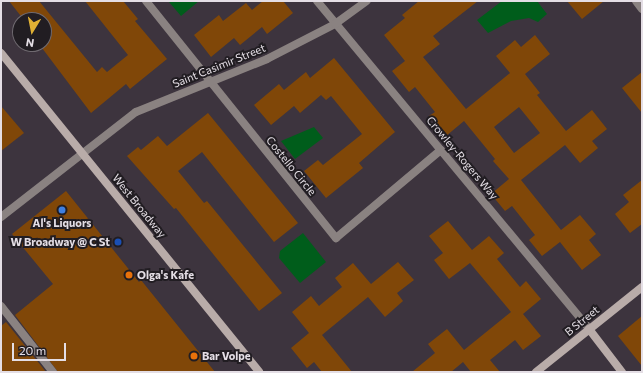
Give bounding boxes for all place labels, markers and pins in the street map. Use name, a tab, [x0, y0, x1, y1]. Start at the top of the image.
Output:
marker: Al's Liquors	[57, 205, 67, 215]
place label: Al's Liquors	[33, 216, 91, 230]
place label: W Broadway @ C St	[10, 235, 110, 249]
marker: W Broadway @ C St	[113, 237, 123, 247]
place label: Olga's Kafe	[137, 268, 194, 282]
marker: Olga's Kafe	[124, 270, 134, 280]
place label: Bar Volpe	[202, 349, 251, 363]
marker: Bar Volpe	[189, 351, 199, 361]

